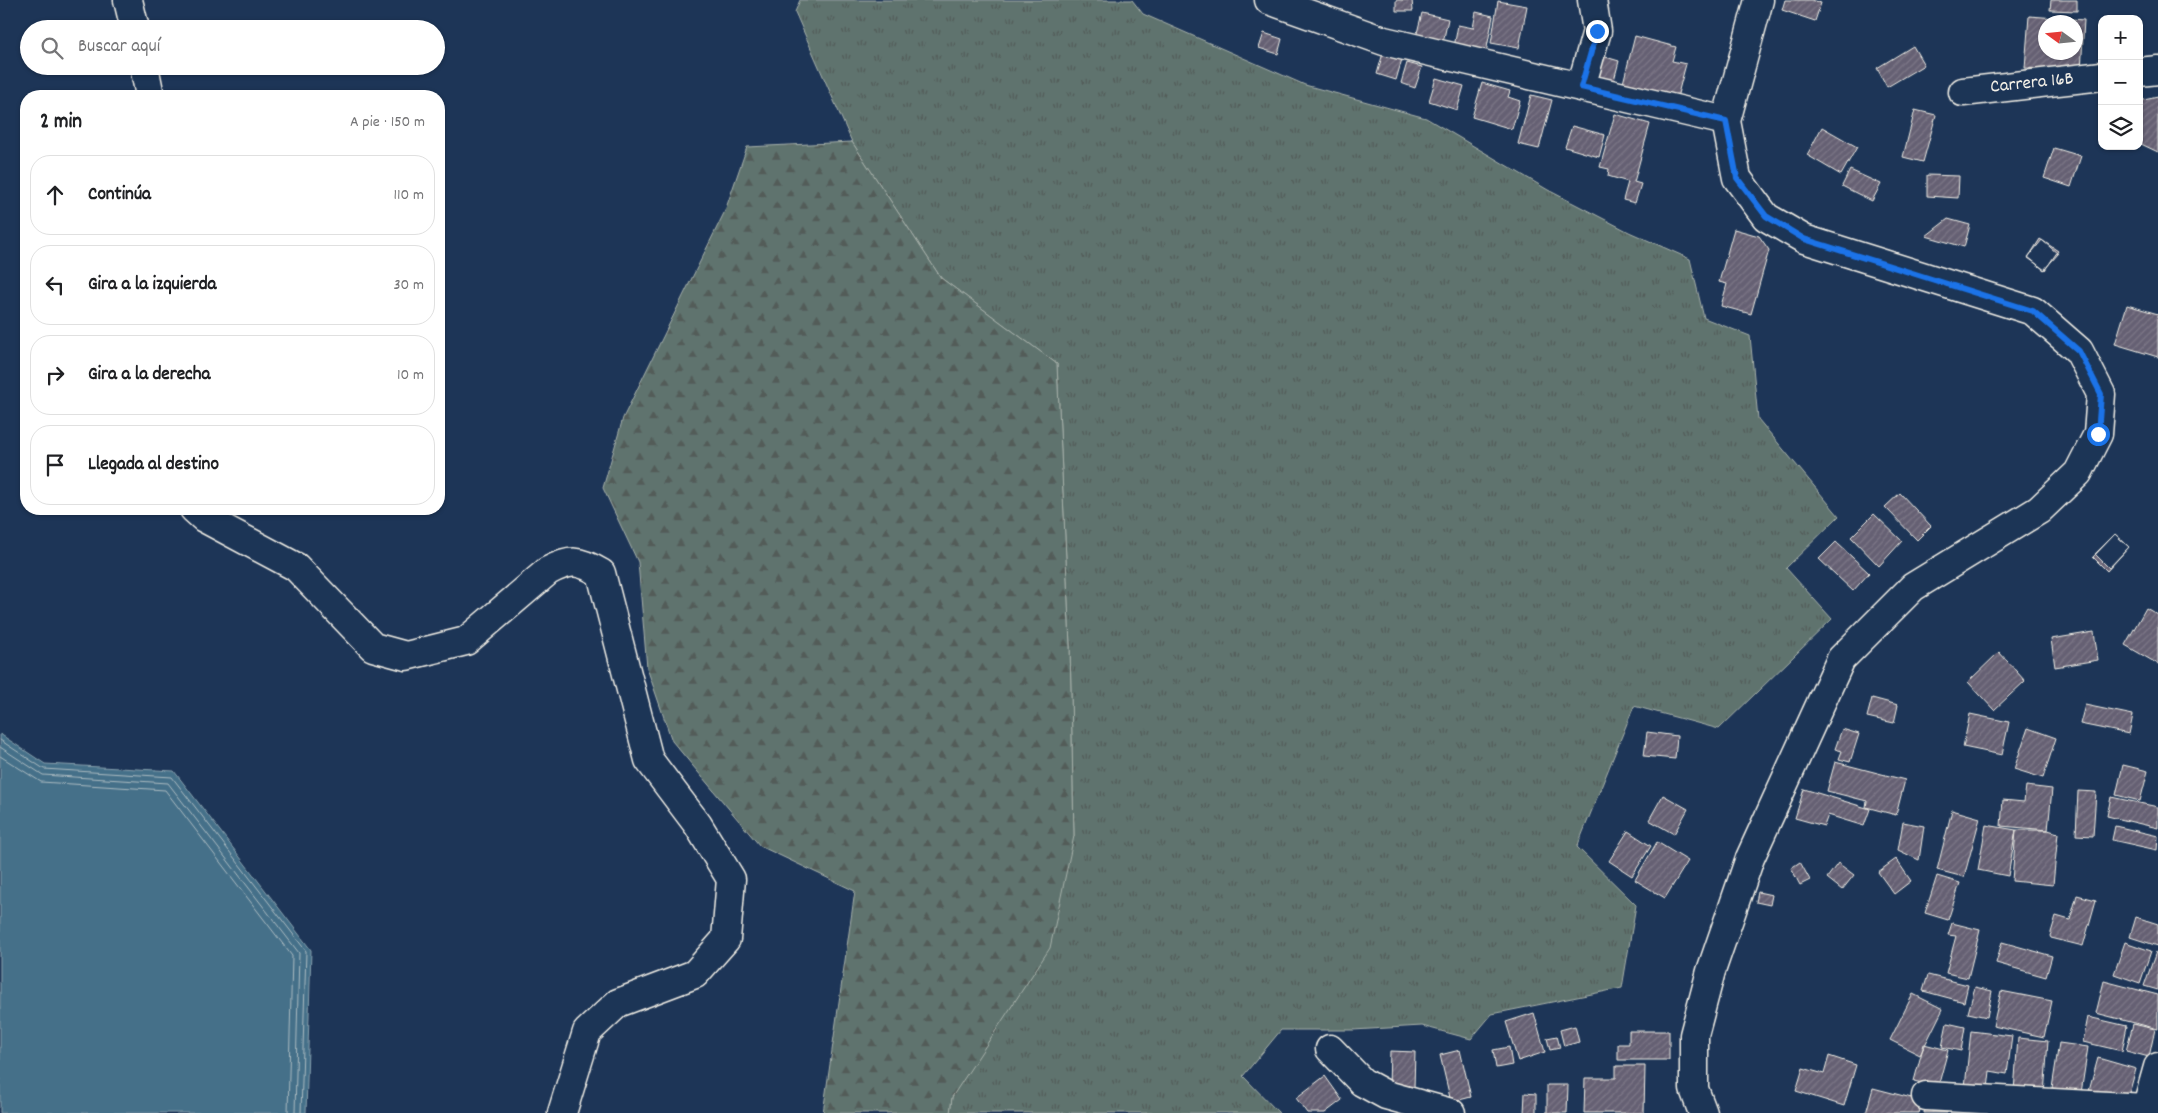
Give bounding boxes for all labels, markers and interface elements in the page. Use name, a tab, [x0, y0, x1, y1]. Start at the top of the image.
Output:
north arrow	[2038, 15, 2083, 60]
map controls	[2098, 15, 2143, 150]
button: +	[2098, 15, 2143, 60]
search box	[20, 20, 445, 75]
route end	[1586, 20, 1609, 43]
icon: search	[38, 34, 66, 62]
text: Buscar aquí	[78, 34, 160, 61]
button: −	[2098, 60, 2143, 105]
street label: Carrera 16B	[1989, 66, 2075, 102]
button: layers	[2098, 105, 2143, 150]
text: 2 min	[40, 108, 82, 138]
text: A pie · 150 m	[350, 111, 425, 134]
icon: ahead	[41, 181, 69, 209]
text: Continúa	[88, 182, 151, 209]
text: 110 m	[394, 184, 424, 207]
icon: left	[41, 271, 69, 299]
text: Gira a la izquierda	[88, 272, 216, 299]
text: 30 m	[394, 274, 424, 297]
icon: right	[41, 361, 69, 389]
text: Gira a la derecha	[88, 362, 210, 389]
text: 10 m	[397, 364, 424, 387]
route start	[2087, 423, 2110, 446]
icon: arrive	[41, 451, 69, 479]
text: Llegada al destino	[88, 452, 219, 479]

